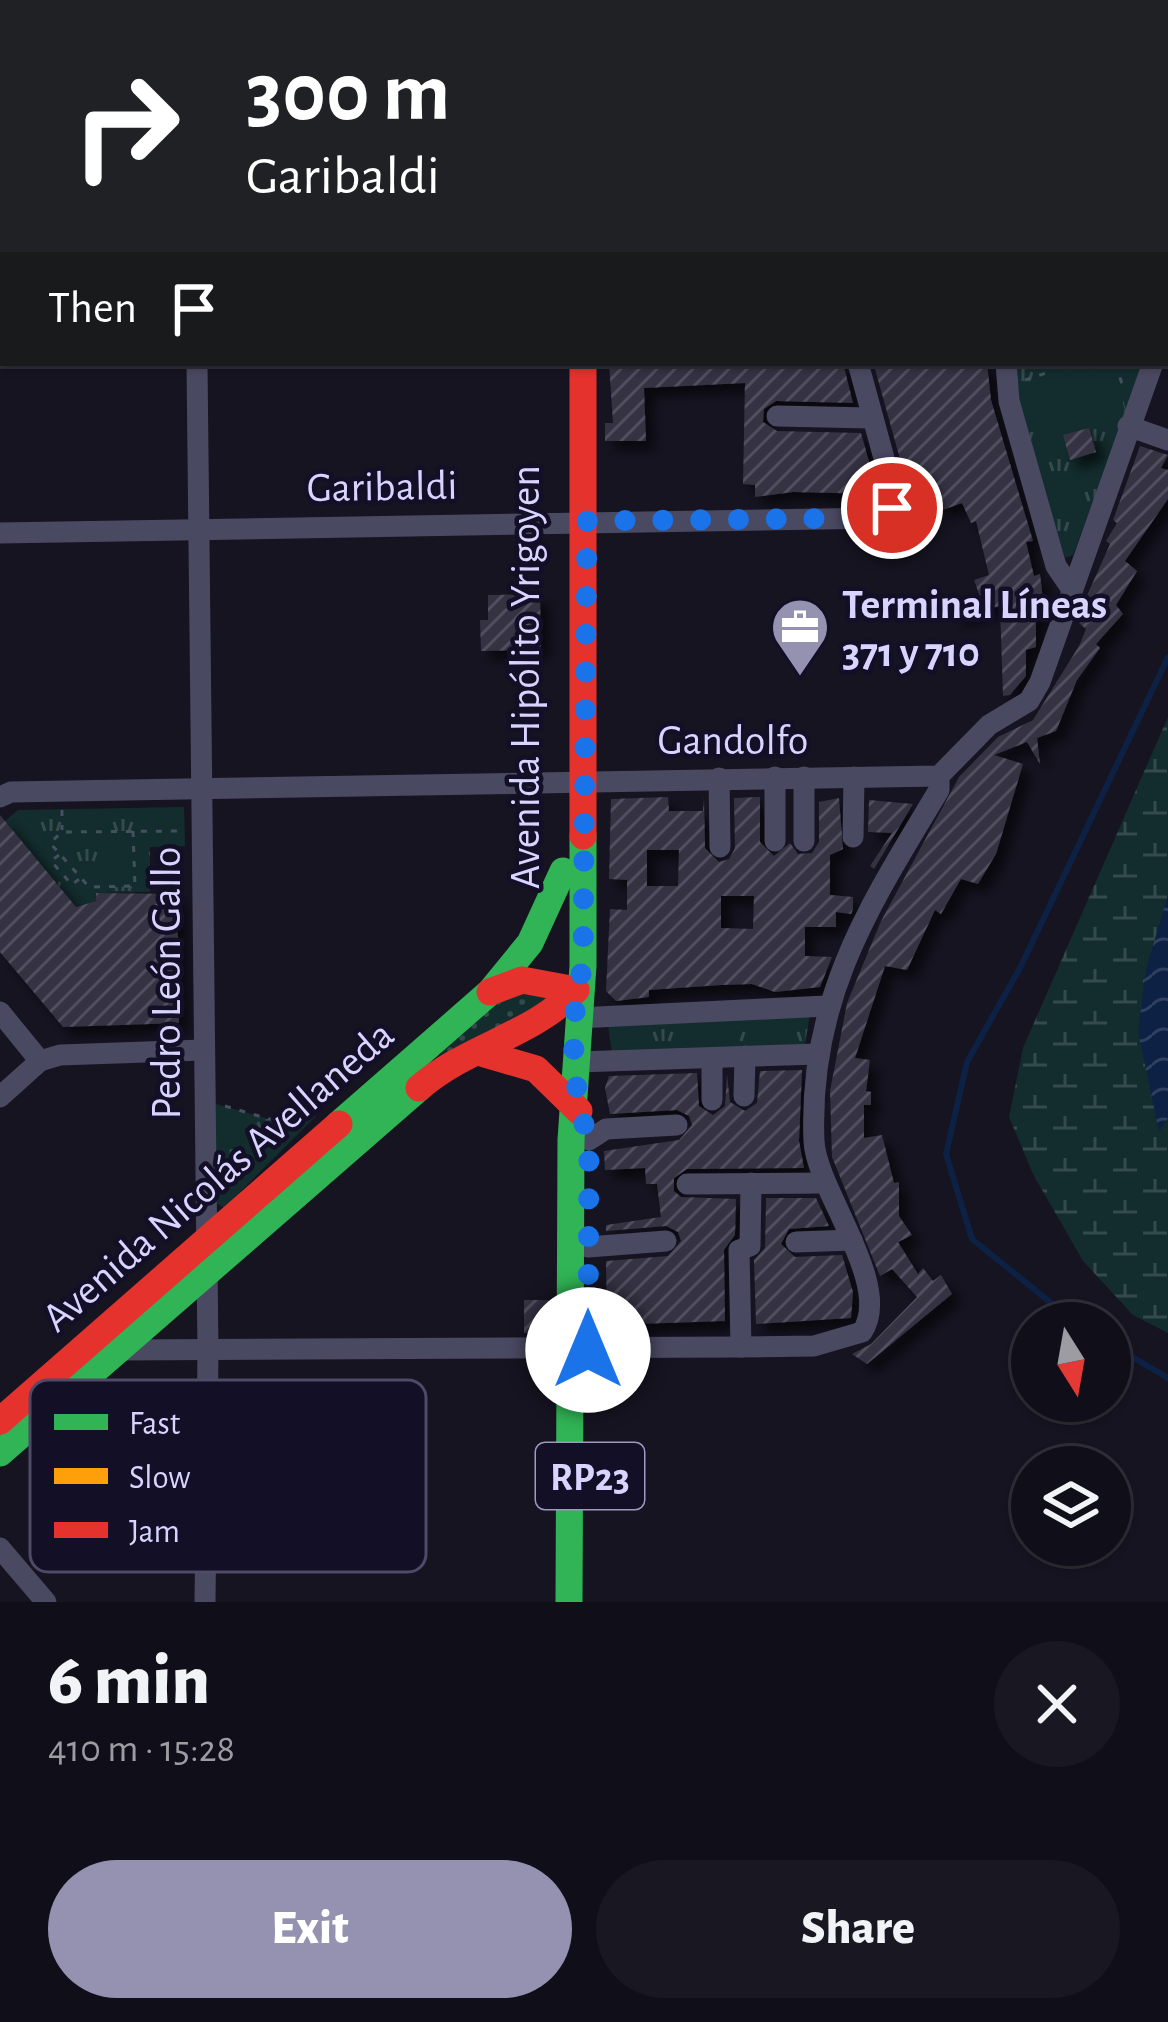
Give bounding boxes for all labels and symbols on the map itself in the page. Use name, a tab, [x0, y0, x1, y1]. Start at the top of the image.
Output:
pin	[841, 457, 943, 559]
street label: Garibaldi	[306, 465, 458, 509]
street label: Avenida Hipólito Yrigoyen	[505, 465, 547, 889]
place label: Terminal Líneas 371 y 710	[842, 584, 1107, 674]
office icon: Terminal Líneas 371 y 710	[769, 596, 831, 678]
street label: Gandolfo	[658, 720, 808, 762]
street label: Pedro León Gallo	[146, 847, 188, 1119]
street label: Avenida Nicolás Avellaneda	[35, 1013, 402, 1340]
position arrow	[525, 1287, 651, 1413]
north arrow	[1011, 1302, 1131, 1422]
legend	[30, 1380, 426, 1572]
text: Fast	[129, 1408, 181, 1441]
road number: RP23	[536, 1443, 644, 1509]
text: Slow	[129, 1462, 190, 1495]
text: Jam	[129, 1516, 180, 1549]

